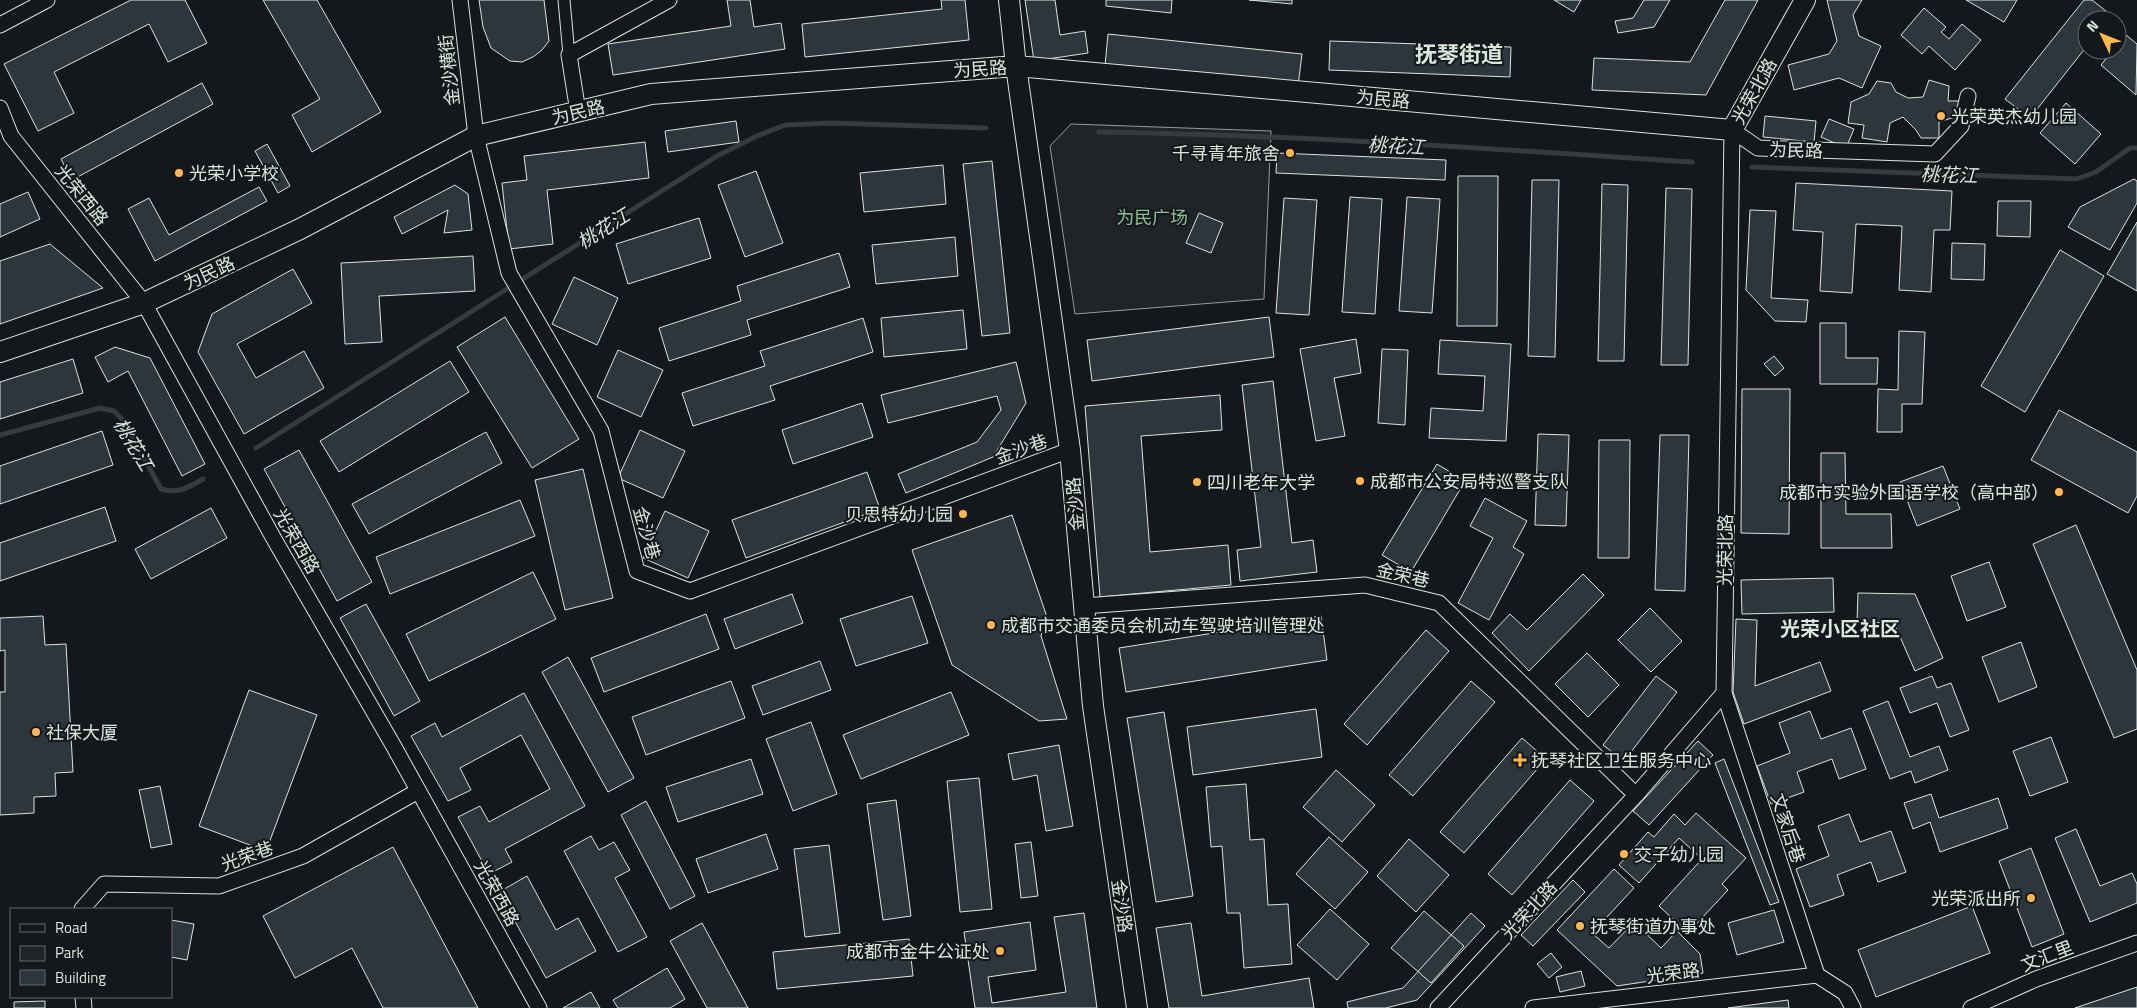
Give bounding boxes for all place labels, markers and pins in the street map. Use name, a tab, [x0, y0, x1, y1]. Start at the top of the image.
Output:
place label: 光荣英杰幼儿园	[1951, 103, 2077, 130]
marker: 光荣英杰幼儿园	[1935, 110, 1947, 122]
place label: 千寻青年旅舍	[1172, 140, 1280, 167]
marker: 千寻青年旅舍	[1284, 147, 1296, 159]
place label: 光荣小学校	[189, 160, 279, 187]
marker: 光荣小学校	[173, 167, 185, 179]
place label: 成都市公安局特巡警支队	[1370, 468, 1568, 495]
place label: 四川老年大学	[1207, 469, 1315, 496]
marker: 成都市公安局特巡警支队	[1354, 475, 1366, 487]
marker: 四川老年大学	[1191, 476, 1203, 488]
place label: 成都市实验外国语学校（高中部）	[1779, 479, 2049, 506]
marker: 成都市实验外国语学校（高中部）	[2053, 486, 2065, 498]
place label: 贝思特幼儿园	[845, 501, 953, 528]
marker: 贝思特幼儿园	[957, 508, 969, 520]
place label: 成都市交通委员会机动车驾驶培训管理处	[1001, 612, 1325, 639]
marker: 成都市交通委员会机动车驾驶培训管理处	[985, 619, 997, 631]
place label: 社保大厦	[46, 719, 118, 746]
marker: 社保大厦	[30, 726, 42, 738]
place label: 抚琴社区卫生服务中心	[1531, 747, 1711, 774]
marker: 抚琴社区卫生服务中心	[1513, 753, 1527, 767]
place label: 交子幼儿园	[1634, 841, 1724, 868]
marker: 交子幼儿园	[1618, 848, 1630, 860]
place label: 光荣派出所	[1931, 885, 2021, 912]
marker: 光荣派出所	[2025, 892, 2037, 904]
place label: 抚琴街道办事处	[1590, 913, 1716, 940]
marker: 抚琴街道办事处	[1574, 920, 1586, 932]
place label: 成都市金牛公证处	[846, 938, 990, 965]
marker: 成都市金牛公证处	[994, 945, 1006, 957]

